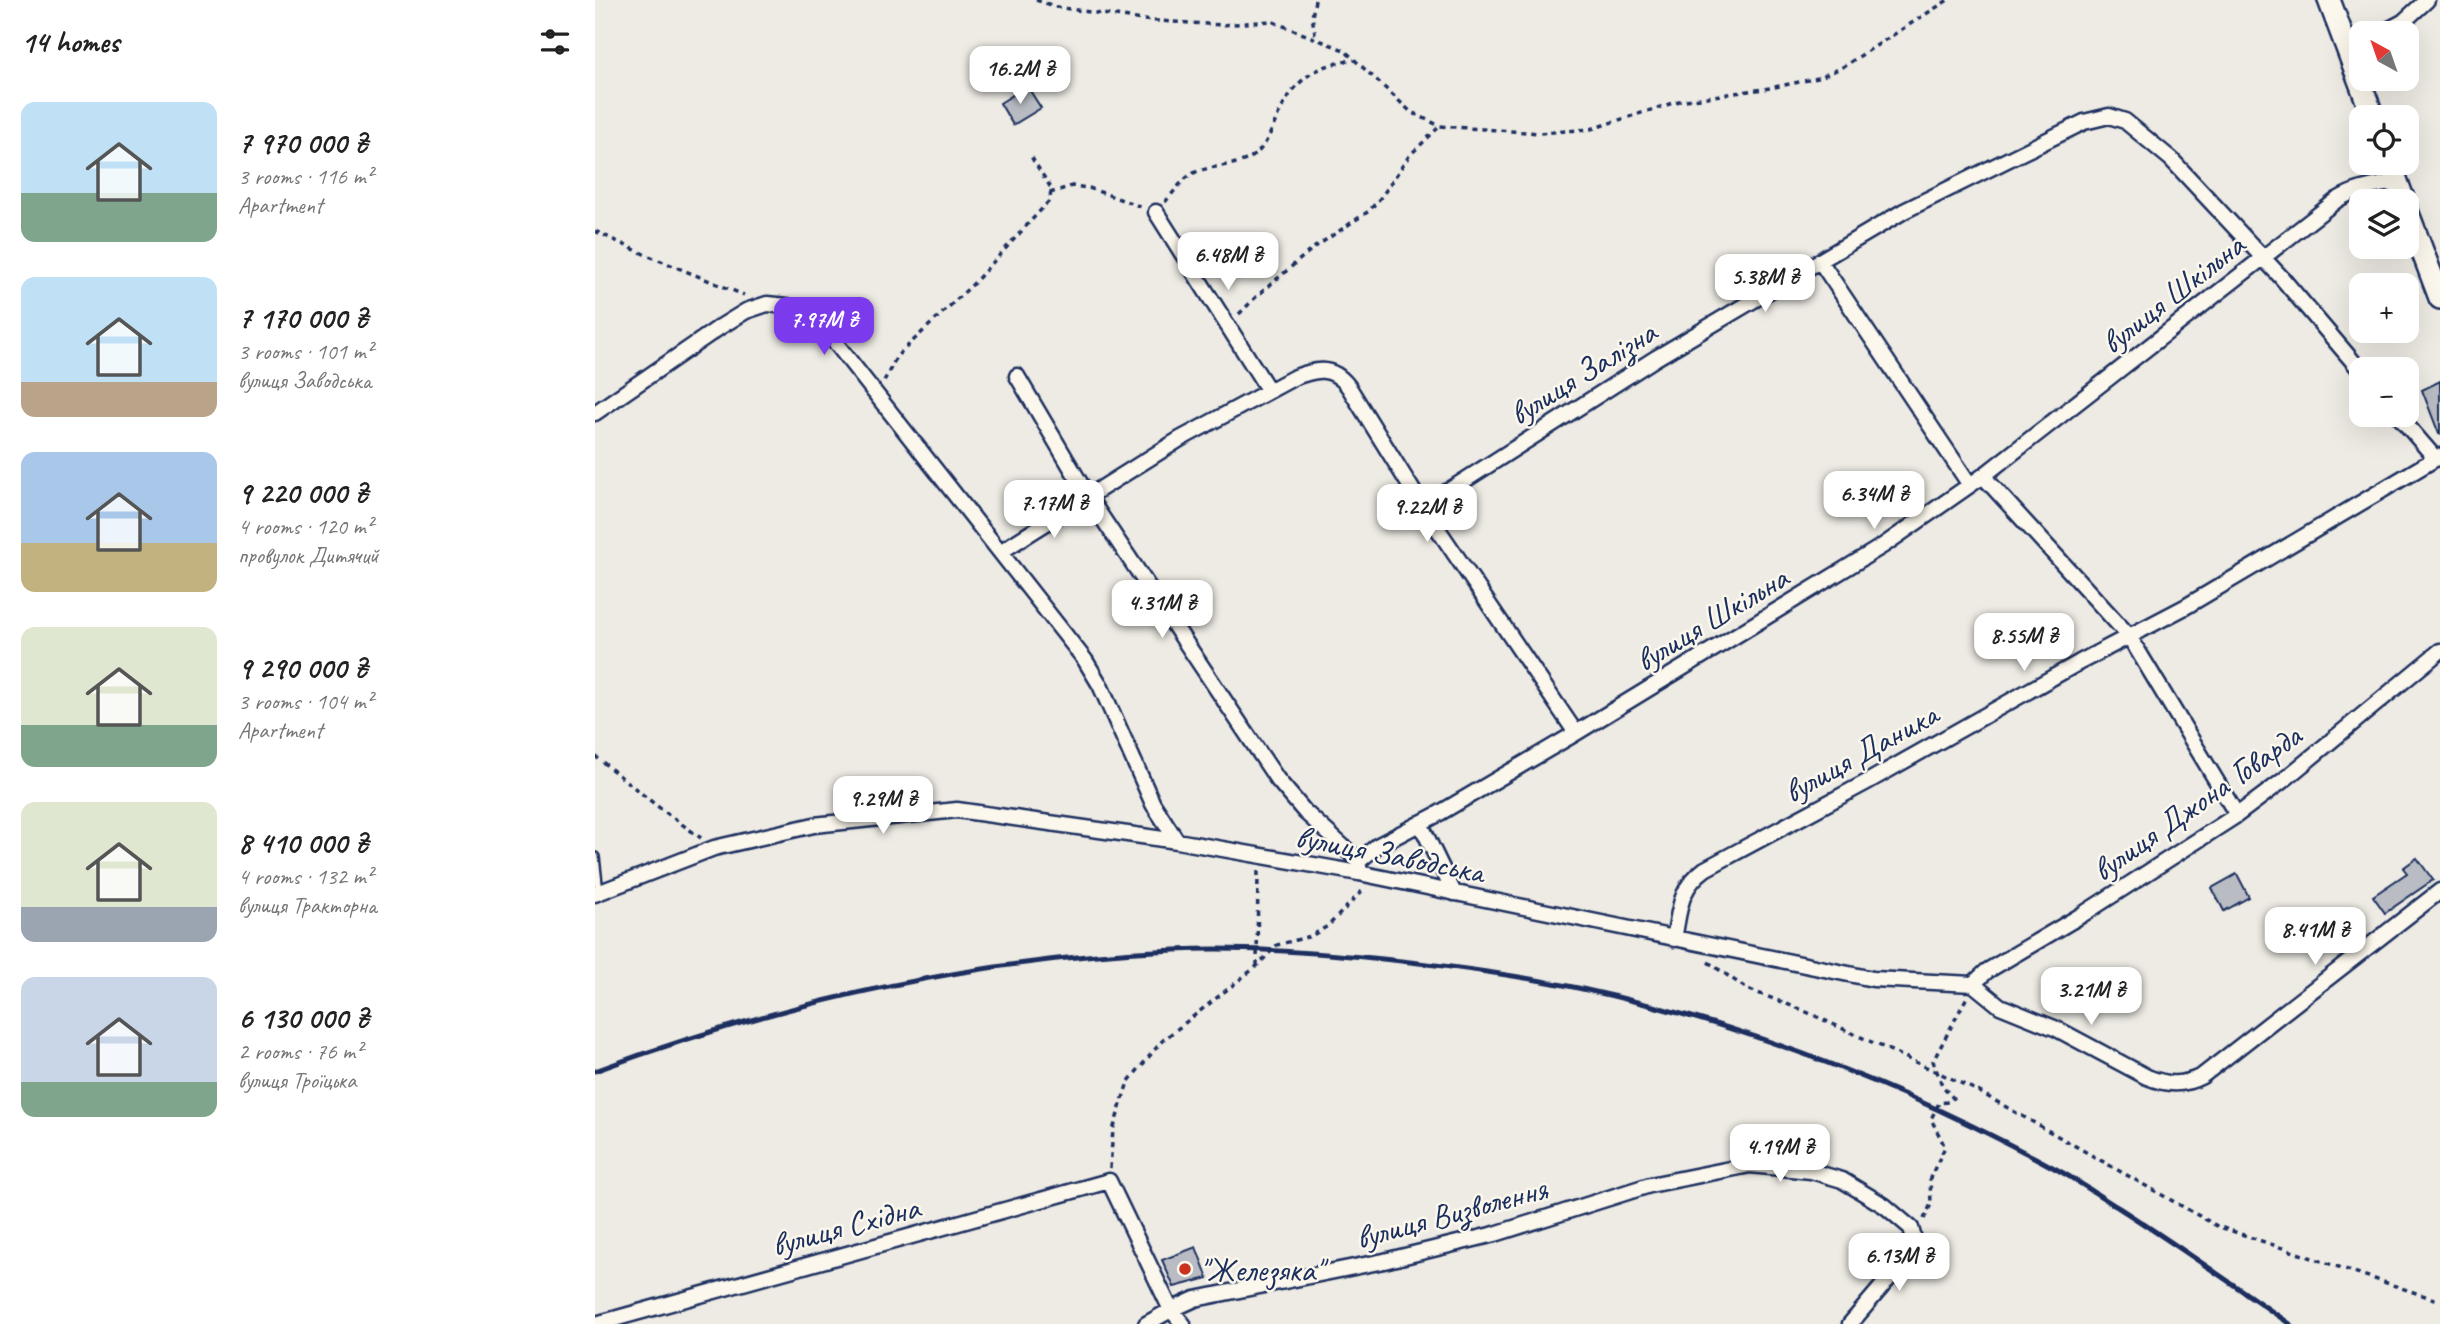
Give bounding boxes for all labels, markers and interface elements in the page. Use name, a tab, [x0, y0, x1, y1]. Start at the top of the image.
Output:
north arrow	[2349, 21, 2419, 91]
map controls	[2349, 21, 2419, 427]
text: 14 homes	[21, 23, 119, 61]
icon: filters	[536, 23, 574, 61]
pin: 16.2M ₴	[955, 46, 1085, 106]
text: 16.2M ₴	[986, 54, 1054, 83]
button: locate	[2349, 105, 2419, 175]
text: 7 970 000 ₴	[238, 124, 367, 162]
icon: home	[77, 130, 161, 214]
text: 3 rooms · 116 m²	[238, 162, 373, 191]
button: layers	[2349, 189, 2419, 259]
text: Apartment	[238, 191, 323, 220]
street label: вулиця Шкільна	[2092, 223, 2255, 363]
pin: 6.48M ₴	[1163, 232, 1293, 292]
text: 6.48M ₴	[1194, 240, 1262, 269]
pin: 5.38M ₴	[1700, 254, 1830, 314]
text: 5.38M ₴	[1731, 262, 1799, 291]
button: +	[2349, 273, 2419, 343]
pin: 7.97M ₴	[759, 298, 889, 357]
text: 7 170 000 ₴	[238, 299, 368, 337]
icon: home	[77, 305, 161, 389]
text: 7.97M ₴	[790, 305, 858, 334]
street label: вулиця Залізна	[1501, 310, 1666, 435]
text: 3 rooms · 101 m²	[238, 337, 373, 366]
button: −	[2349, 357, 2419, 427]
text: вулиця Заводська	[238, 366, 371, 395]
pin: 6.34M ₴	[1809, 472, 1939, 531]
text: 9 220 000 ₴	[238, 474, 368, 512]
text: 6.34M ₴	[1840, 479, 1908, 508]
icon: home	[77, 480, 161, 564]
pin: 7.17M ₴	[989, 480, 1119, 540]
pin: 9.22M ₴	[1362, 484, 1492, 544]
text: 7.17M ₴	[1020, 488, 1088, 517]
text: 9.22M ₴	[1393, 492, 1461, 521]
text: 4 rooms · 120 m²	[238, 512, 373, 541]
text: провулок Дитячий	[238, 541, 379, 570]
street label: вулиця Шкільна	[1627, 555, 1798, 681]
pin: 4.31M ₴	[1097, 580, 1227, 640]
text: 4.31M ₴	[1128, 588, 1196, 617]
pin: 8.55M ₴	[1959, 614, 2089, 673]
text: 8.55M ₴	[1990, 621, 2058, 650]
text: 9 290 000 ₴	[238, 649, 367, 687]
icon: home	[77, 655, 161, 739]
text: 3 rooms · 104 m²	[238, 687, 373, 716]
street label: вулиця Даника	[1776, 692, 1947, 812]
street label: вулиця Джона Говарда	[2084, 714, 2311, 891]
text: Apartment	[238, 716, 323, 745]
pin: 9.29M ₴	[818, 776, 948, 836]
text: 9.29M ₴	[849, 784, 917, 813]
street label: вулиця Заводська	[1292, 815, 1490, 893]
text: 8 410 000 ₴	[238, 824, 368, 862]
icon: home	[77, 830, 161, 914]
text: 4 rooms · 132 m²	[238, 862, 373, 891]
text: вулиця Тракторна	[238, 891, 376, 920]
pin: 8.41M ₴	[2250, 908, 2380, 967]
text: 8.41M ₴	[2281, 915, 2349, 944]
pin: 3.21M ₴	[2026, 968, 2156, 1027]
text: 3.21M ₴	[2057, 975, 2125, 1004]
text: 6 130 000 ₴	[238, 999, 369, 1037]
icon: home	[77, 1005, 161, 1089]
text: 2 rooms · 76 m²	[238, 1037, 362, 1066]
text: вулиця Троїцька	[238, 1066, 356, 1095]
pin: 4.19M ₴	[1715, 1124, 1845, 1184]
text: 4.19M ₴	[1746, 1132, 1814, 1161]
street label: вулиця Визволення	[1351, 1167, 1553, 1259]
street label: вулиця Східна	[767, 1185, 926, 1266]
pin: 6.13M ₴	[1834, 1234, 1964, 1293]
text: 6.13M ₴	[1865, 1241, 1933, 1270]
place label: "Железяка"	[1199, 1249, 1329, 1291]
marker: "Железяка"	[1177, 1261, 1193, 1277]

